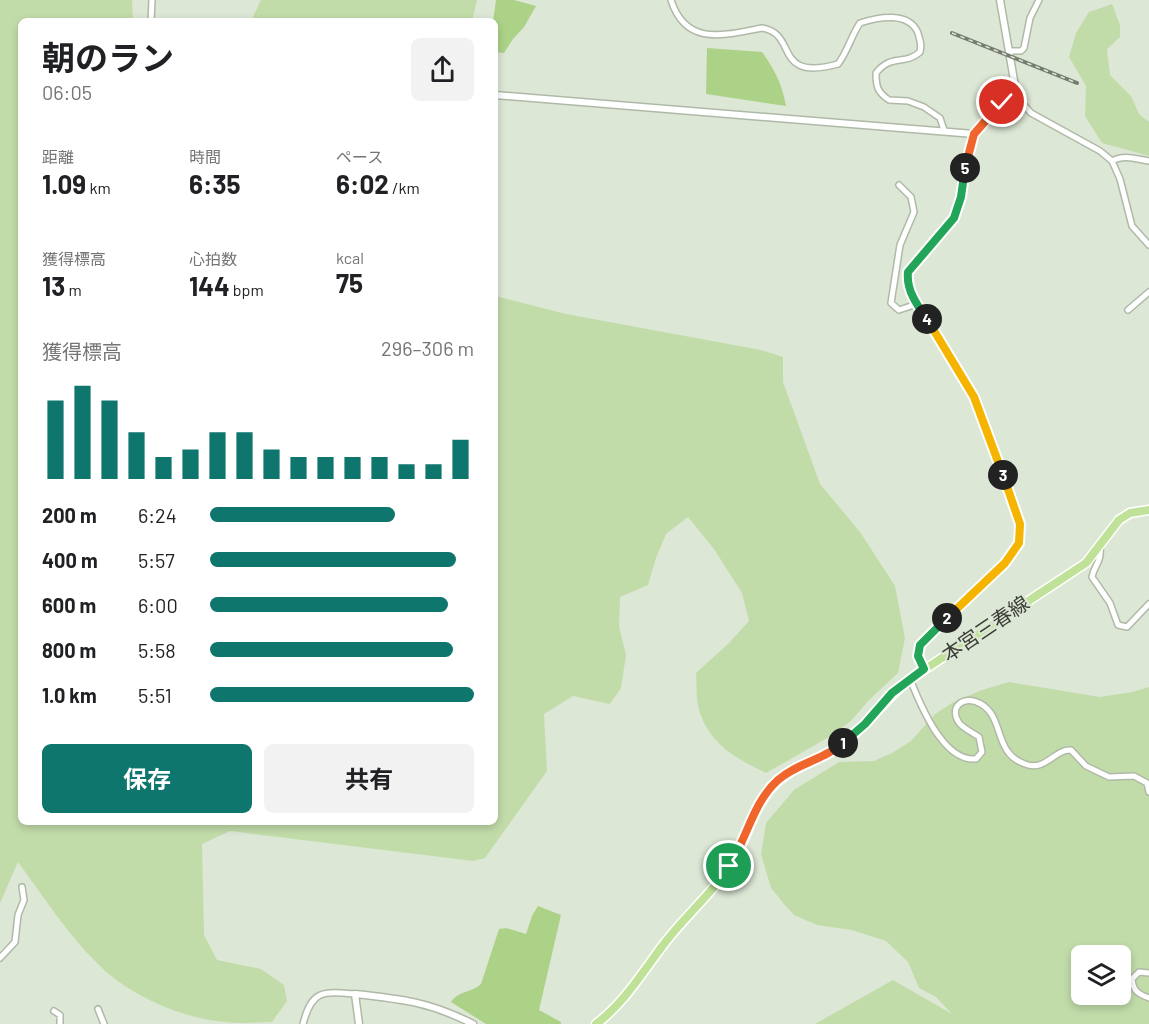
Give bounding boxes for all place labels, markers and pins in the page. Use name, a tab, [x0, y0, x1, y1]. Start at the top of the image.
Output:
pin	[976, 76, 1027, 127]
pin: 5	[950, 153, 980, 183]
pin: 4	[912, 304, 942, 334]
pin: 3	[988, 460, 1018, 490]
pin: 2	[932, 603, 962, 633]
pin: 1	[828, 728, 858, 758]
pin	[703, 840, 754, 891]

